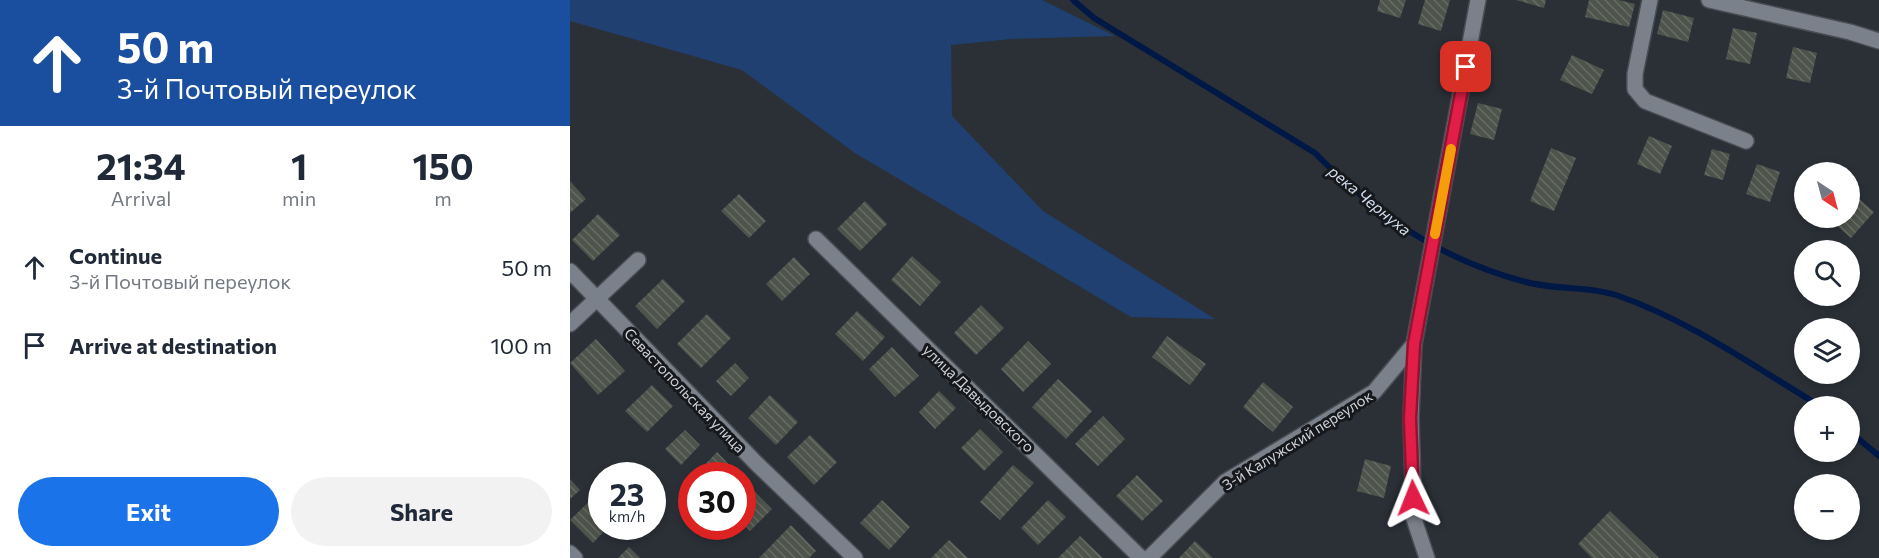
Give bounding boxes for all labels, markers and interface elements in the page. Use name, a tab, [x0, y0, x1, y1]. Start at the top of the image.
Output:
text: 50 m	[117, 20, 214, 72]
icon: ahead	[18, 24, 96, 102]
pin	[1440, 41, 1491, 92]
icon: arrive	[1449, 50, 1482, 83]
text: 3-й Почтовый переулок	[117, 72, 417, 105]
text: 21:34	[96, 143, 186, 187]
text: 1	[291, 143, 307, 187]
text: 150	[412, 143, 474, 187]
water label: река Чернуха	[1324, 160, 1415, 239]
north arrow	[1794, 162, 1860, 228]
map controls	[1794, 162, 1860, 540]
text: Arrival	[111, 186, 171, 210]
text: min	[282, 186, 316, 210]
text: m	[434, 186, 452, 210]
button: search	[1794, 240, 1860, 306]
text: Continue	[69, 242, 162, 269]
icon: ahead	[18, 251, 51, 284]
text: 50 m	[502, 254, 552, 281]
text: 3-й Почтовый переулок	[69, 269, 291, 293]
button: layers	[1794, 318, 1860, 384]
street label: Севастопольская улица	[621, 324, 749, 456]
icon: arrive	[18, 329, 51, 362]
text: Arrive at destination	[69, 332, 277, 359]
text: 100 m	[490, 332, 552, 359]
street label: улица Давыдовского	[920, 340, 1038, 456]
street label: 3-й Калужский переулок	[1219, 386, 1375, 494]
button: +	[1794, 396, 1860, 462]
speed limit sign: 30	[678, 462, 756, 540]
position arrow	[1381, 466, 1445, 530]
button: −	[1794, 474, 1860, 540]
text: 23	[610, 475, 644, 512]
button: Exit	[18, 477, 279, 546]
button: Share	[291, 477, 552, 546]
text: km/h	[609, 507, 645, 525]

